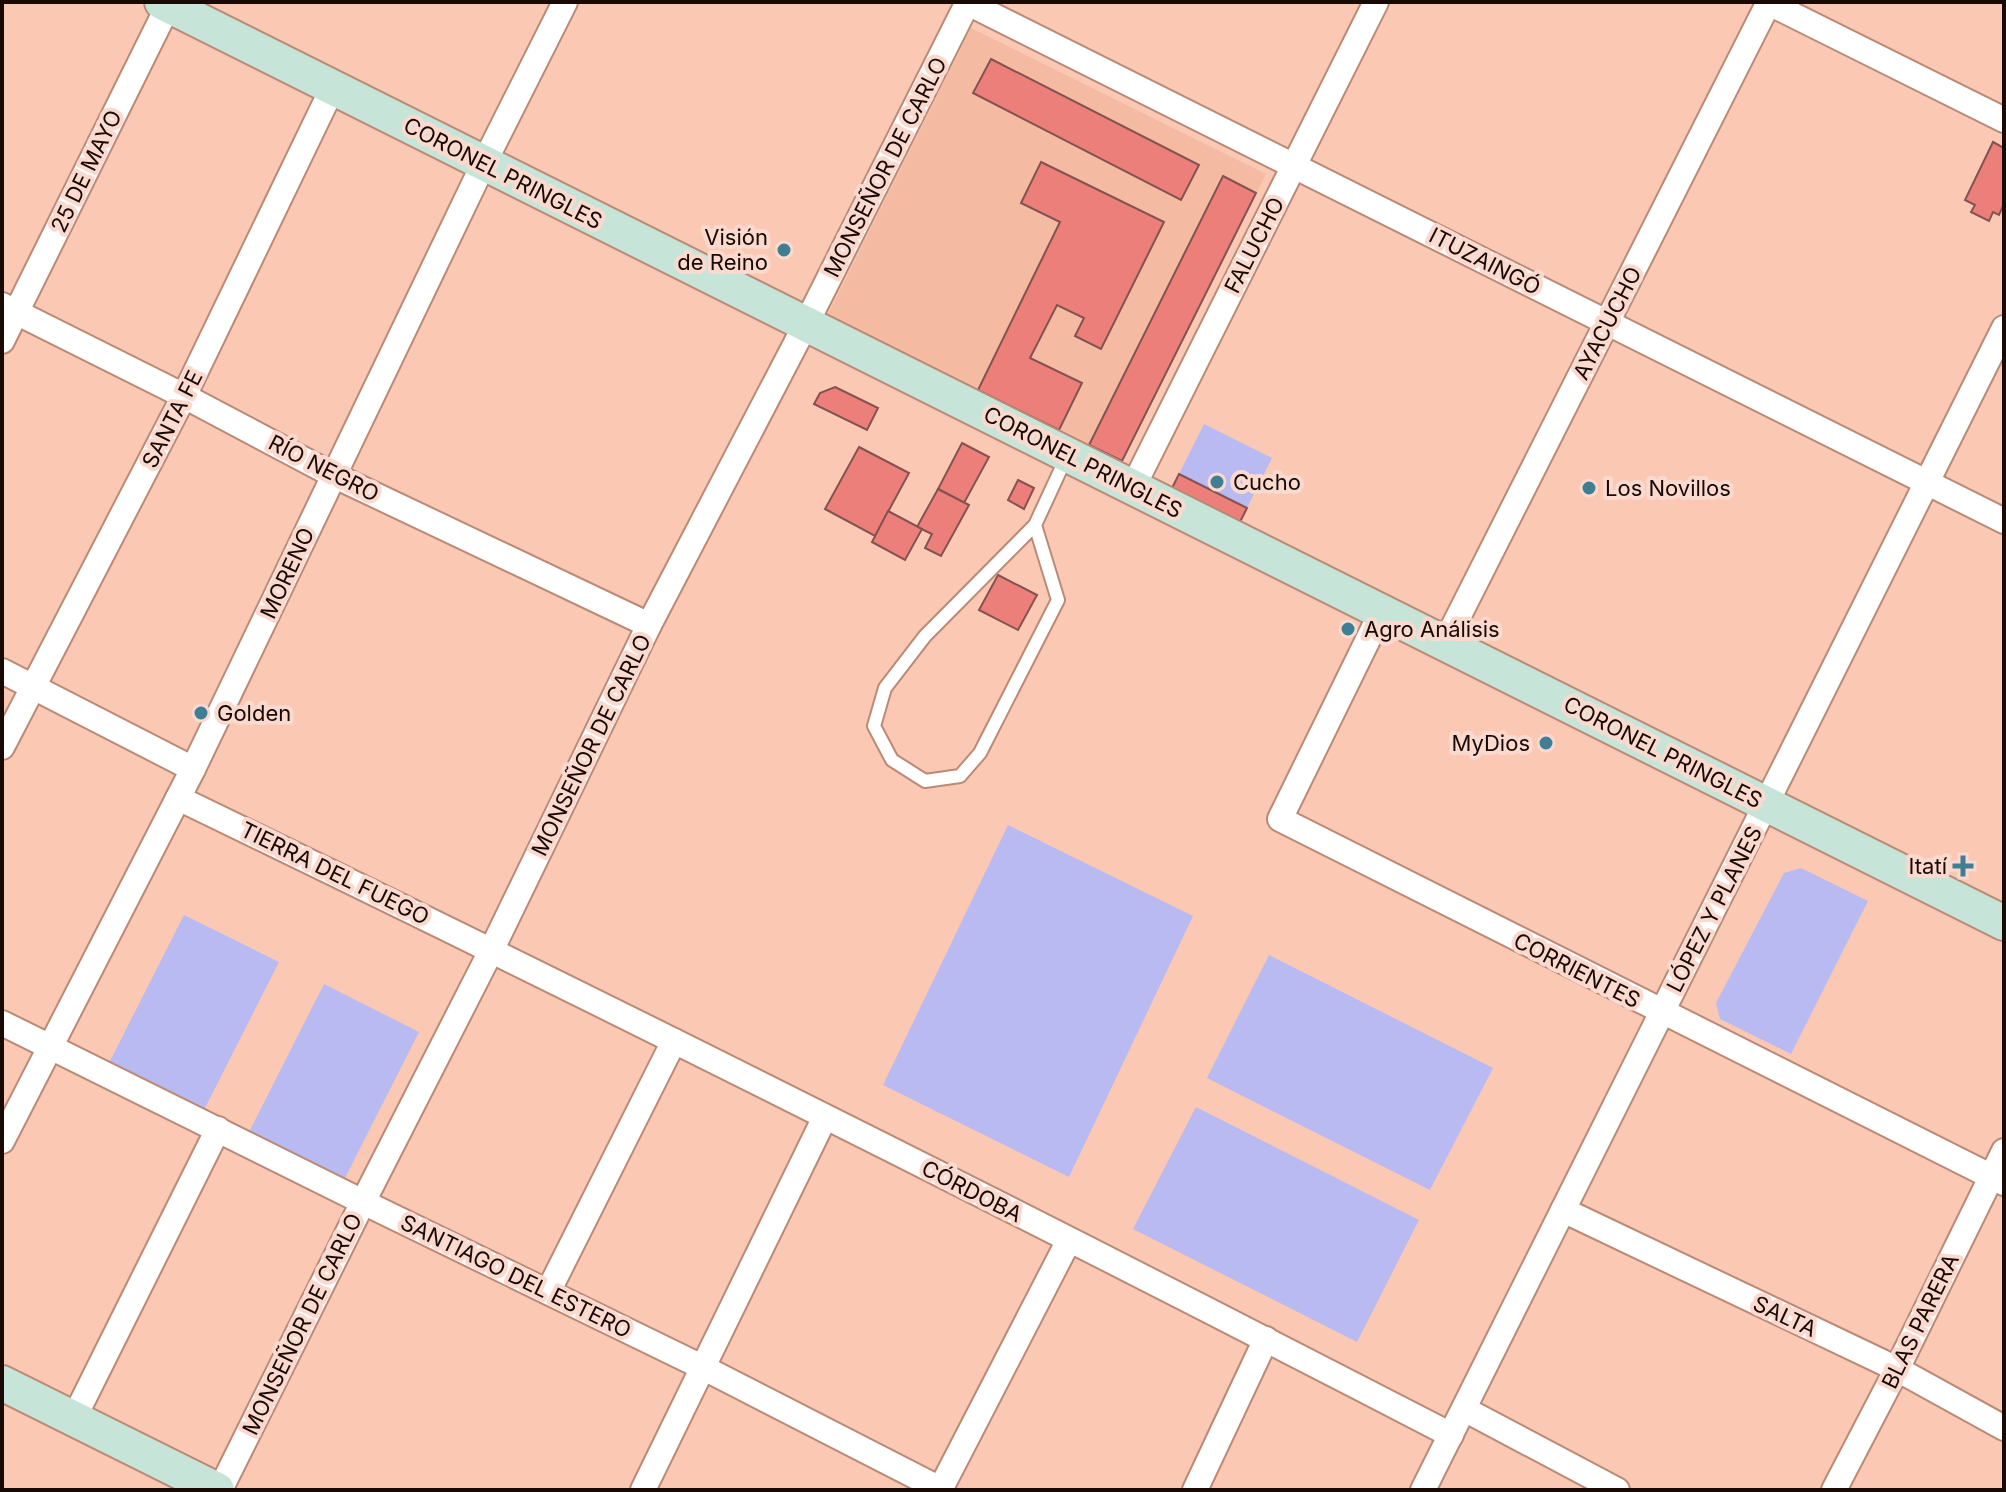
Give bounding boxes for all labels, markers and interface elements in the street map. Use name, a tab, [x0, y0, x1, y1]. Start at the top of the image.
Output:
street label: MONSEÑOR DE CARLO	[818, 53, 952, 281]
street label: 25 DE MAYO	[45, 106, 127, 236]
street label: CORONEL PRINGLES	[399, 112, 607, 234]
street label: FALUCHO	[1219, 193, 1289, 297]
street label: ITUZAINGÓ	[1425, 222, 1545, 300]
place label: Visión de Reino	[677, 224, 768, 275]
marker: Visión de Reino	[775, 241, 793, 259]
street label: AYACUCHO	[1568, 262, 1646, 384]
street label: SANTA FE	[136, 366, 208, 472]
street label: CORONEL PRINGLES	[979, 401, 1187, 523]
street label: RÍO NEGRO	[265, 429, 383, 507]
place label: Cucho	[1233, 469, 1301, 495]
marker: Cucho	[1208, 473, 1226, 491]
place label: Los Novillos	[1605, 475, 1731, 501]
marker: Los Novillos	[1580, 479, 1598, 497]
street label: MORENO	[255, 523, 319, 623]
place label: Agro Análisis	[1364, 616, 1500, 642]
marker: Agro Análisis	[1339, 620, 1357, 638]
street label: MONSEÑOR DE CARLO	[526, 630, 656, 860]
street label: CORONEL PRINGLES	[1559, 691, 1767, 813]
place label: Golden	[217, 700, 291, 726]
marker: Golden	[192, 704, 210, 722]
place label: MyDios	[1452, 730, 1530, 756]
marker: MyDios	[1537, 734, 1555, 752]
street label: TIERRA DEL FUEGO	[236, 816, 434, 930]
street label: LÓPEZ Y PLANES	[1661, 822, 1767, 996]
place label: Itatí	[1909, 853, 1948, 879]
marker: Itatí	[1954, 857, 1972, 875]
street label: CORRIENTES	[1509, 927, 1645, 1013]
street label: CÓRDOBA	[917, 1155, 1027, 1227]
street label: MONSEÑOR DE CARLO	[237, 1209, 367, 1439]
street label: SANTIAGO DEL ESTERO	[396, 1209, 636, 1343]
street label: BLAS PARERA	[1876, 1249, 1964, 1393]
street label: SALTA	[1749, 1290, 1821, 1342]

